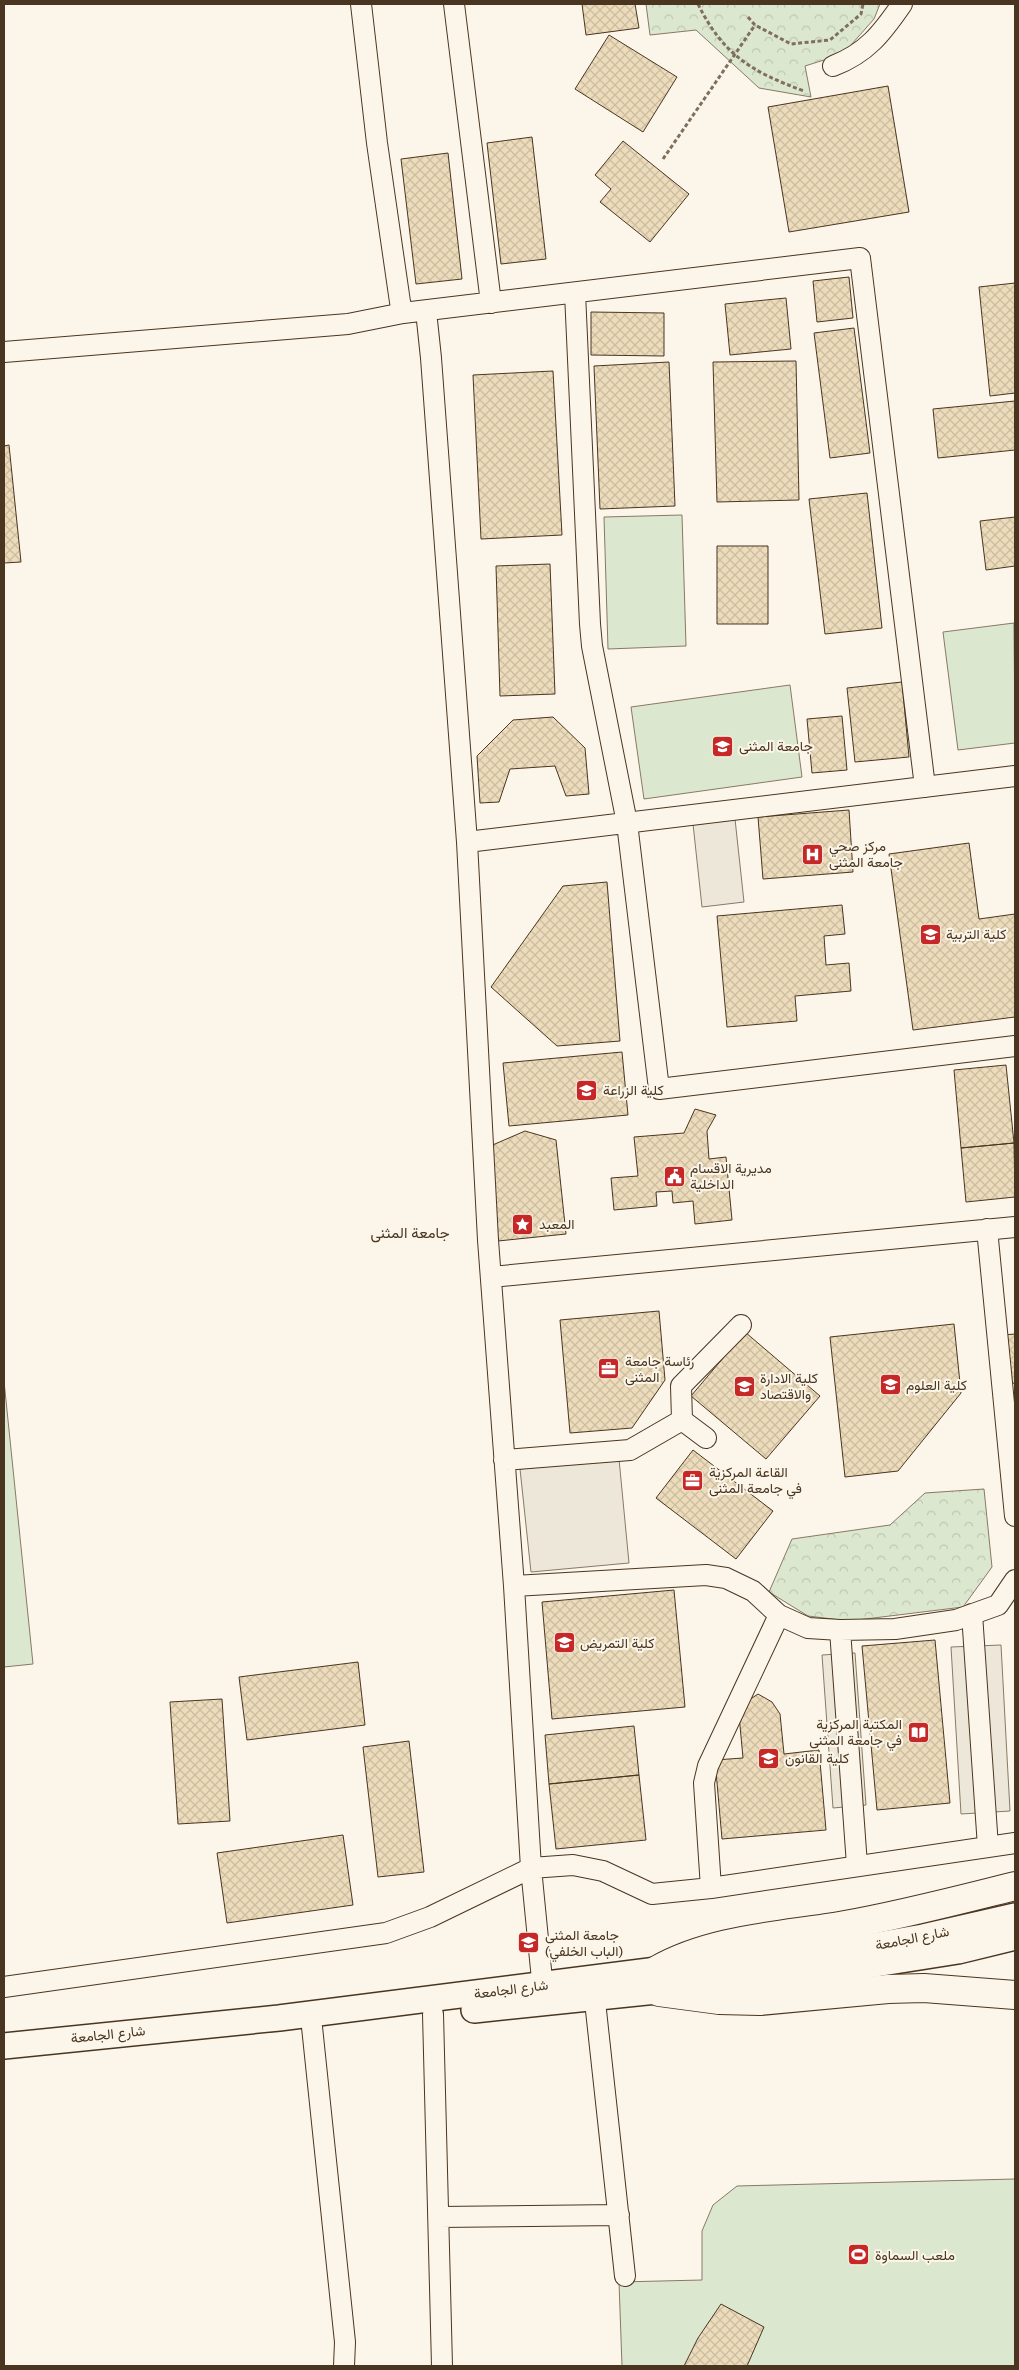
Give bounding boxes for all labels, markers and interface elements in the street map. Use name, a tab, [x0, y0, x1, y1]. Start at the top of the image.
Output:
school or university icon: جامعة المثنى	[711, 734, 735, 758]
place label: جامعة المثنى	[739, 738, 813, 755]
place label: مركز صحي جامعة المثنى	[829, 838, 903, 871]
hospital icon: مركز صحي جامعة المثنى	[801, 842, 825, 866]
school or university icon: كلية التربية	[918, 922, 942, 946]
place label: كلية التربية	[946, 926, 1006, 943]
school or university icon: كلية الزراعة	[575, 1078, 599, 1102]
place label: كلية الزراعة	[603, 1082, 664, 1099]
place label: مديرية الاقسام الداخلية	[690, 1160, 772, 1192]
public building icon: مديرية الاقسام الداخلية	[662, 1164, 686, 1188]
place icon: المعبد	[511, 1212, 535, 1236]
place label: المعبد	[539, 1216, 575, 1233]
district label: جامعة المثنى	[370, 1224, 450, 1243]
place label: رئاسة جامعة المثنى	[625, 1353, 695, 1386]
office icon: رئاسة جامعة المثنى	[597, 1357, 621, 1381]
place label: كلية الادارة والاقتصاد	[760, 1370, 818, 1403]
school or university icon: كلية العلوم	[878, 1373, 902, 1397]
school or university icon: كلية الادارة والاقتصاد	[732, 1374, 756, 1398]
place label: كلية العلوم	[906, 1377, 967, 1394]
place label: القاعة المركزية في جامعة المثنى	[709, 1464, 802, 1500]
office icon: القاعة المركزية في جامعة المثنى	[681, 1468, 705, 1492]
school or university icon: كلية التمريض	[552, 1631, 576, 1655]
place label: كلية التمريض	[580, 1635, 654, 1652]
place label: المكتبة المركزية في جامعة المثنى	[809, 1716, 902, 1752]
library icon: المكتبة المركزية في جامعة المثنى	[906, 1720, 930, 1744]
school or university icon: كلية القانون	[757, 1746, 781, 1770]
place label: كلية القانون	[785, 1750, 849, 1767]
street label: شارع الجامعة	[874, 1923, 951, 1956]
place label: جامعة المثنى (الباب الخلفي)	[545, 1927, 623, 1963]
school or university icon: جامعة المثنى (الباب الخلفي)	[517, 1931, 541, 1955]
street label: شارع الجامعة	[473, 1976, 550, 2004]
street label: شارع الجامعة	[70, 2022, 146, 2049]
sports icon: ملعب السماوة	[847, 2243, 871, 2267]
place label: ملعب السماوة	[875, 2247, 955, 2264]

